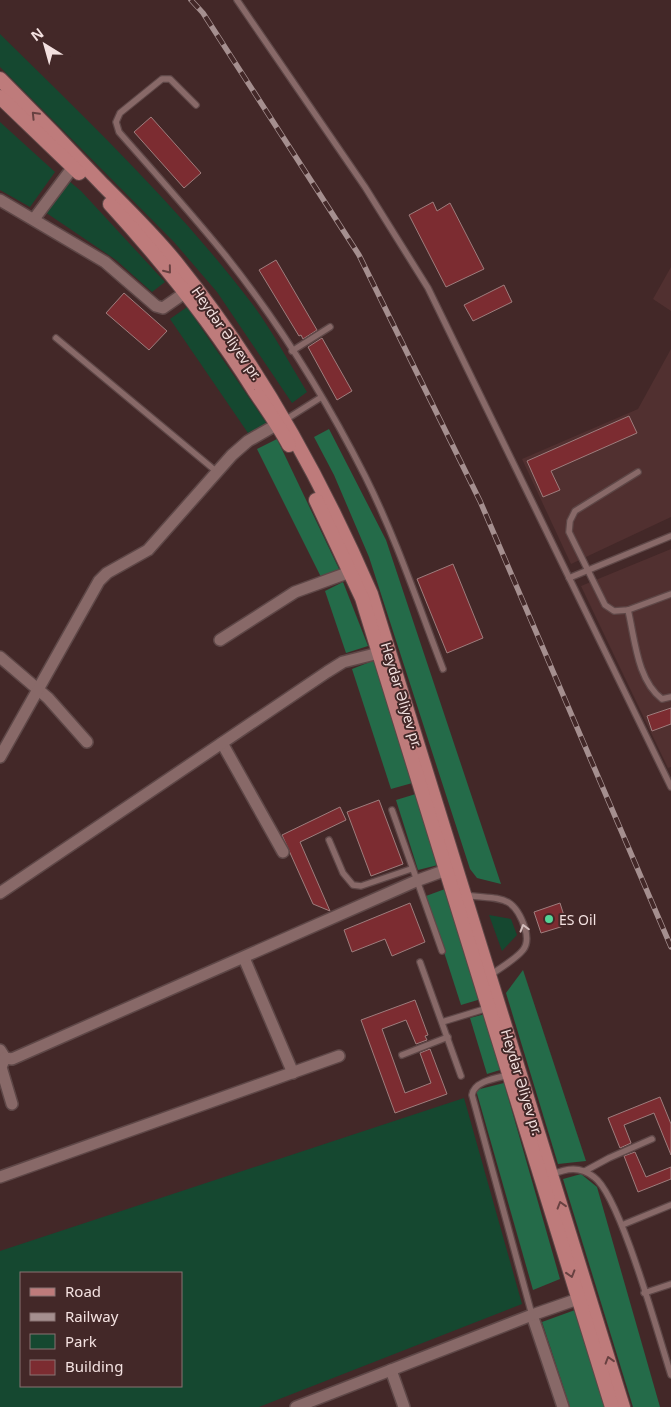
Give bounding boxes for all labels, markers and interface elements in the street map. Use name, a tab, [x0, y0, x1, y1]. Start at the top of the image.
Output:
north arrow	[20, 20, 70, 70]
text: N	[27, 23, 47, 45]
one-way arrow	[32, 111, 41, 120]
one-way arrow	[162, 264, 171, 273]
street label: Heydər Əliyev pr.	[188, 282, 266, 384]
street label: Heydər Əliyev pr.	[377, 640, 427, 750]
place label: ES Oil	[559, 910, 596, 929]
marker: ES Oil	[543, 913, 555, 925]
one-way arrow	[520, 924, 530, 932]
street label: Heydər Əliyev pr.	[497, 1027, 547, 1137]
one-way arrow	[557, 1201, 567, 1210]
one-way arrow	[565, 1269, 575, 1277]
legend	[20, 1272, 182, 1387]
text: Road	[65, 1281, 101, 1301]
text: Railway	[65, 1306, 119, 1326]
text: Park	[65, 1331, 97, 1351]
text: Building	[65, 1356, 123, 1376]
one-way arrow	[604, 1357, 614, 1365]

